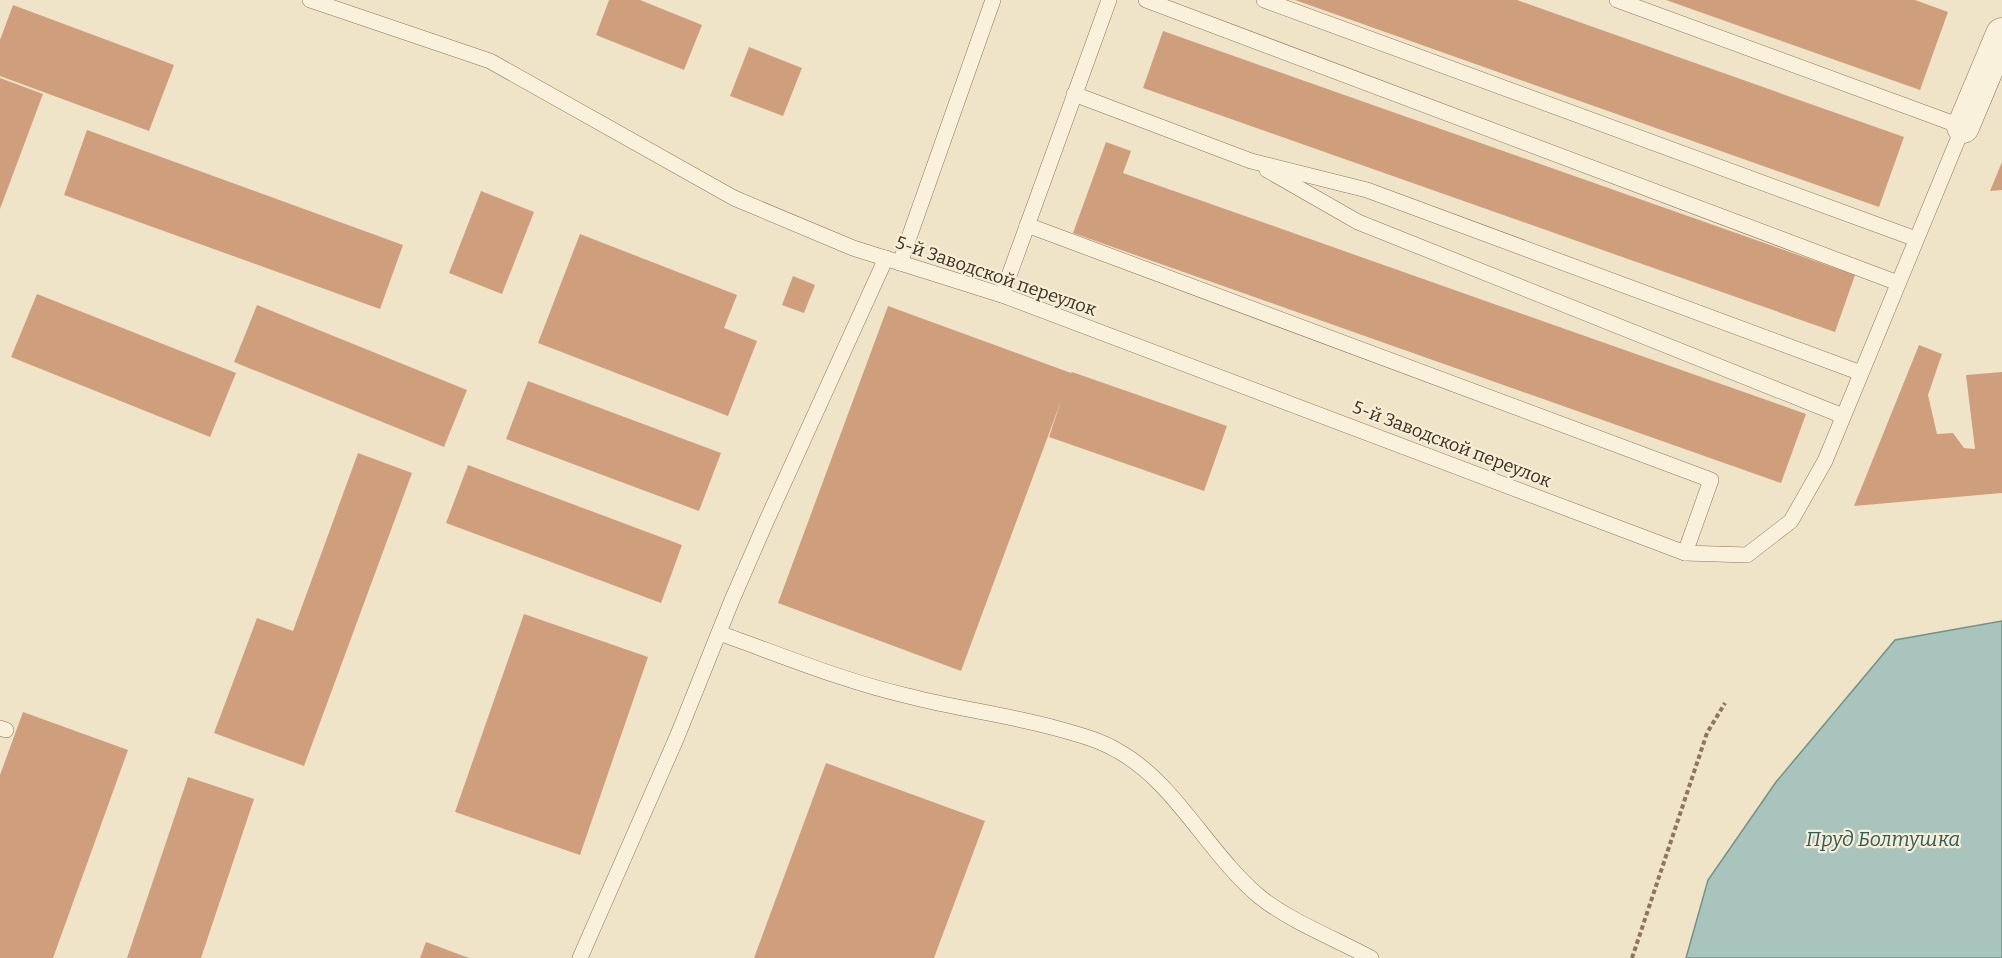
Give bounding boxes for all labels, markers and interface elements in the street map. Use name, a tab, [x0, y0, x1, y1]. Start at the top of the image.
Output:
street label: 5-й Заводской переулок	[893, 231, 1100, 321]
street label: 5-й Заводской переулок	[1349, 396, 1555, 492]
water label: Пруд Болтушка	[1806, 827, 1960, 851]

